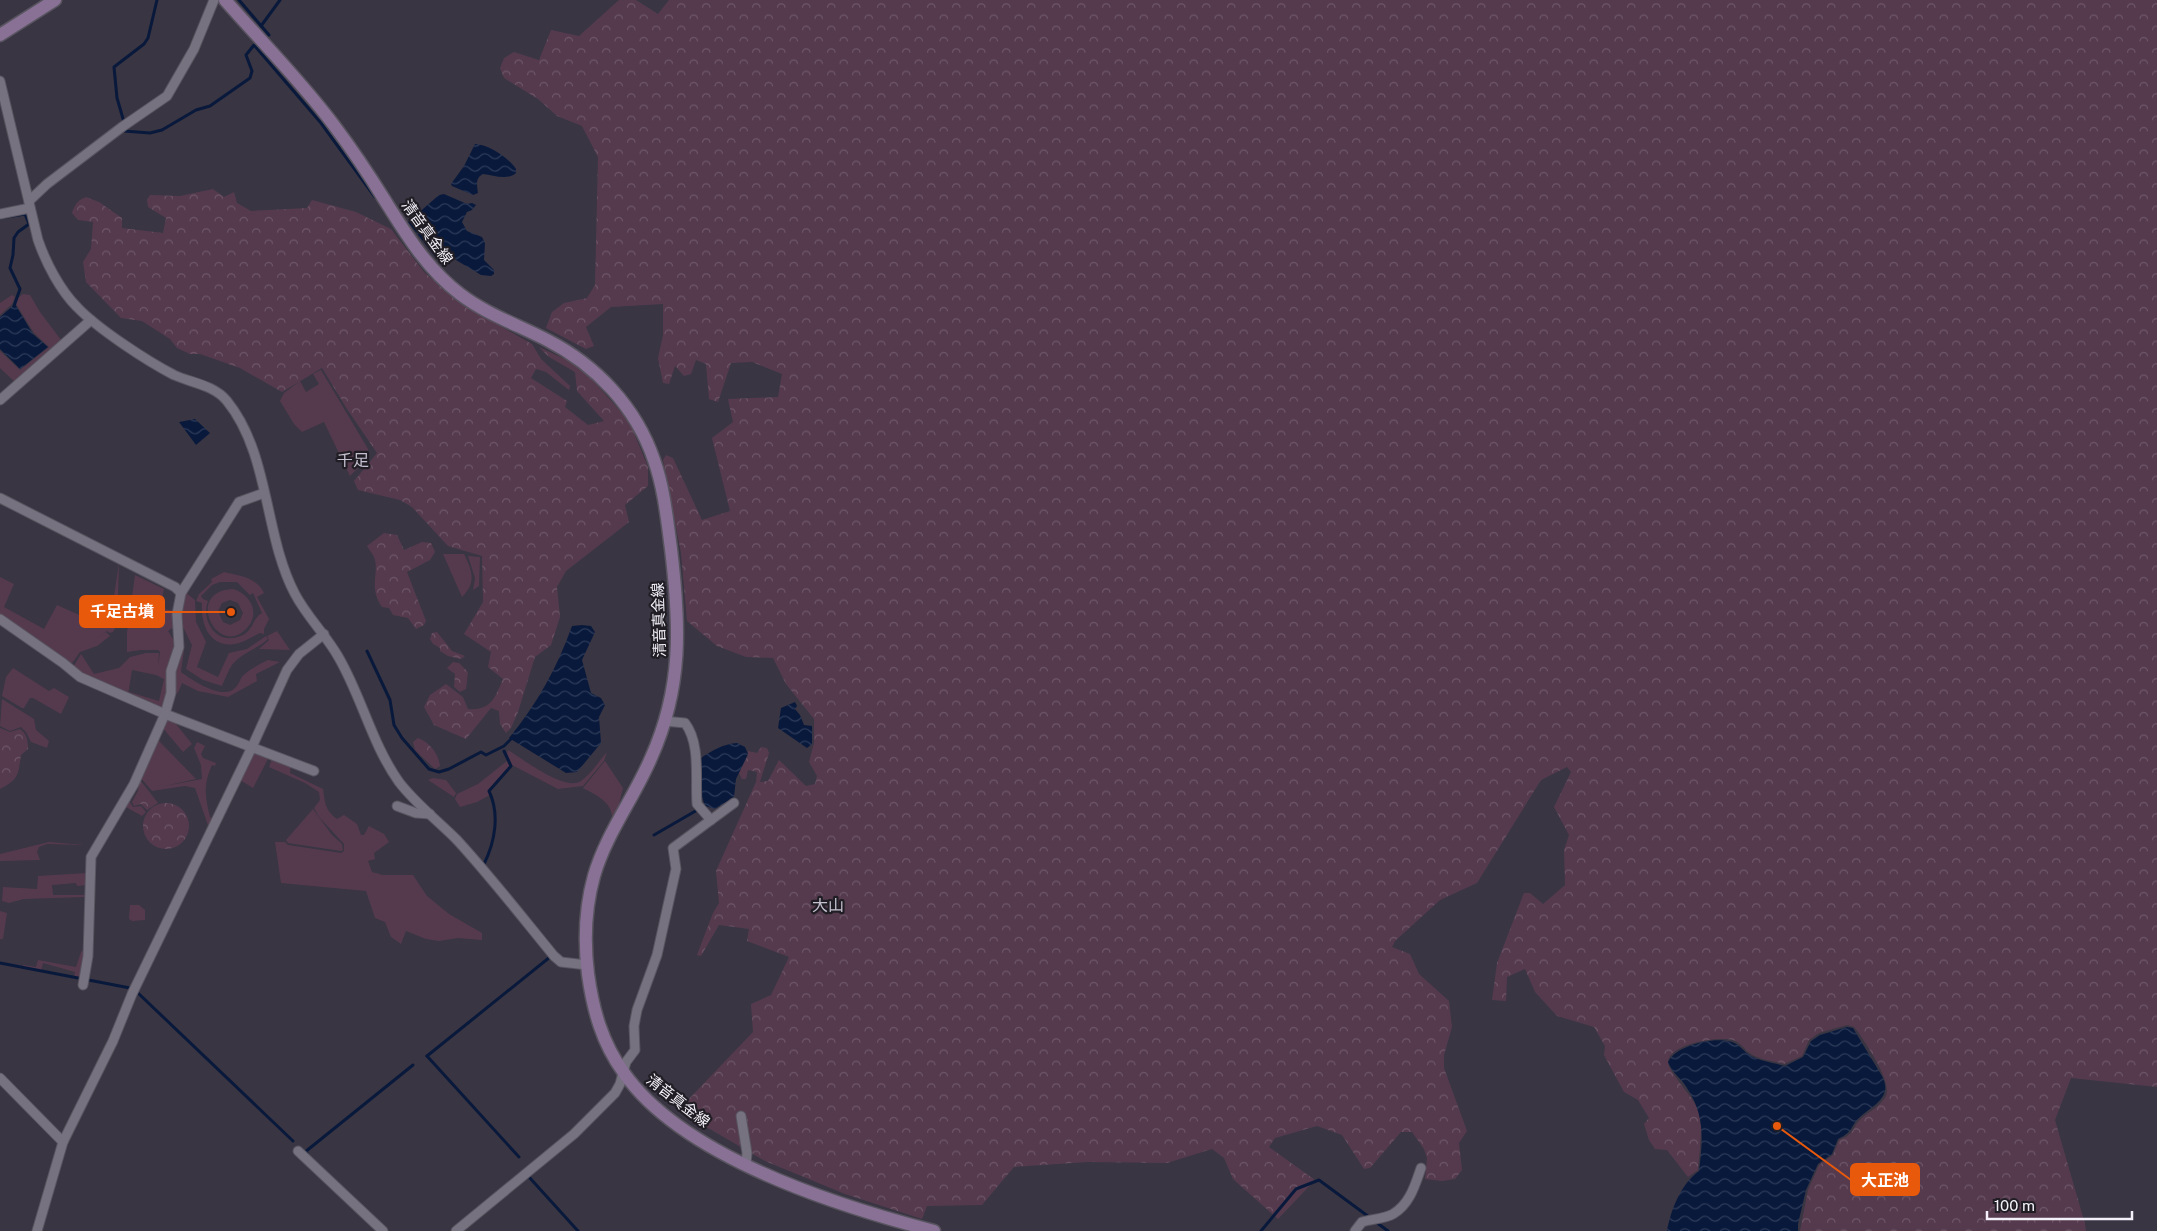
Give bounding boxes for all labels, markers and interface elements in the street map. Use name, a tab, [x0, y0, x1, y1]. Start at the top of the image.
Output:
street label: 清音真金線	[398, 196, 456, 267]
district label: 千足	[337, 451, 369, 470]
street label: 清音真金線	[649, 582, 668, 658]
callout: 千足古墳	[80, 596, 164, 627]
text: 千足古墳	[90, 602, 154, 621]
district label: 大山	[812, 896, 844, 915]
street label: 清音真金線	[644, 1071, 713, 1130]
callout: 大正池	[1851, 1164, 1919, 1195]
text: 大正池	[1861, 1171, 1909, 1190]
scale bar	[1987, 1188, 2132, 1220]
text: 100 m	[1994, 1197, 2035, 1214]

